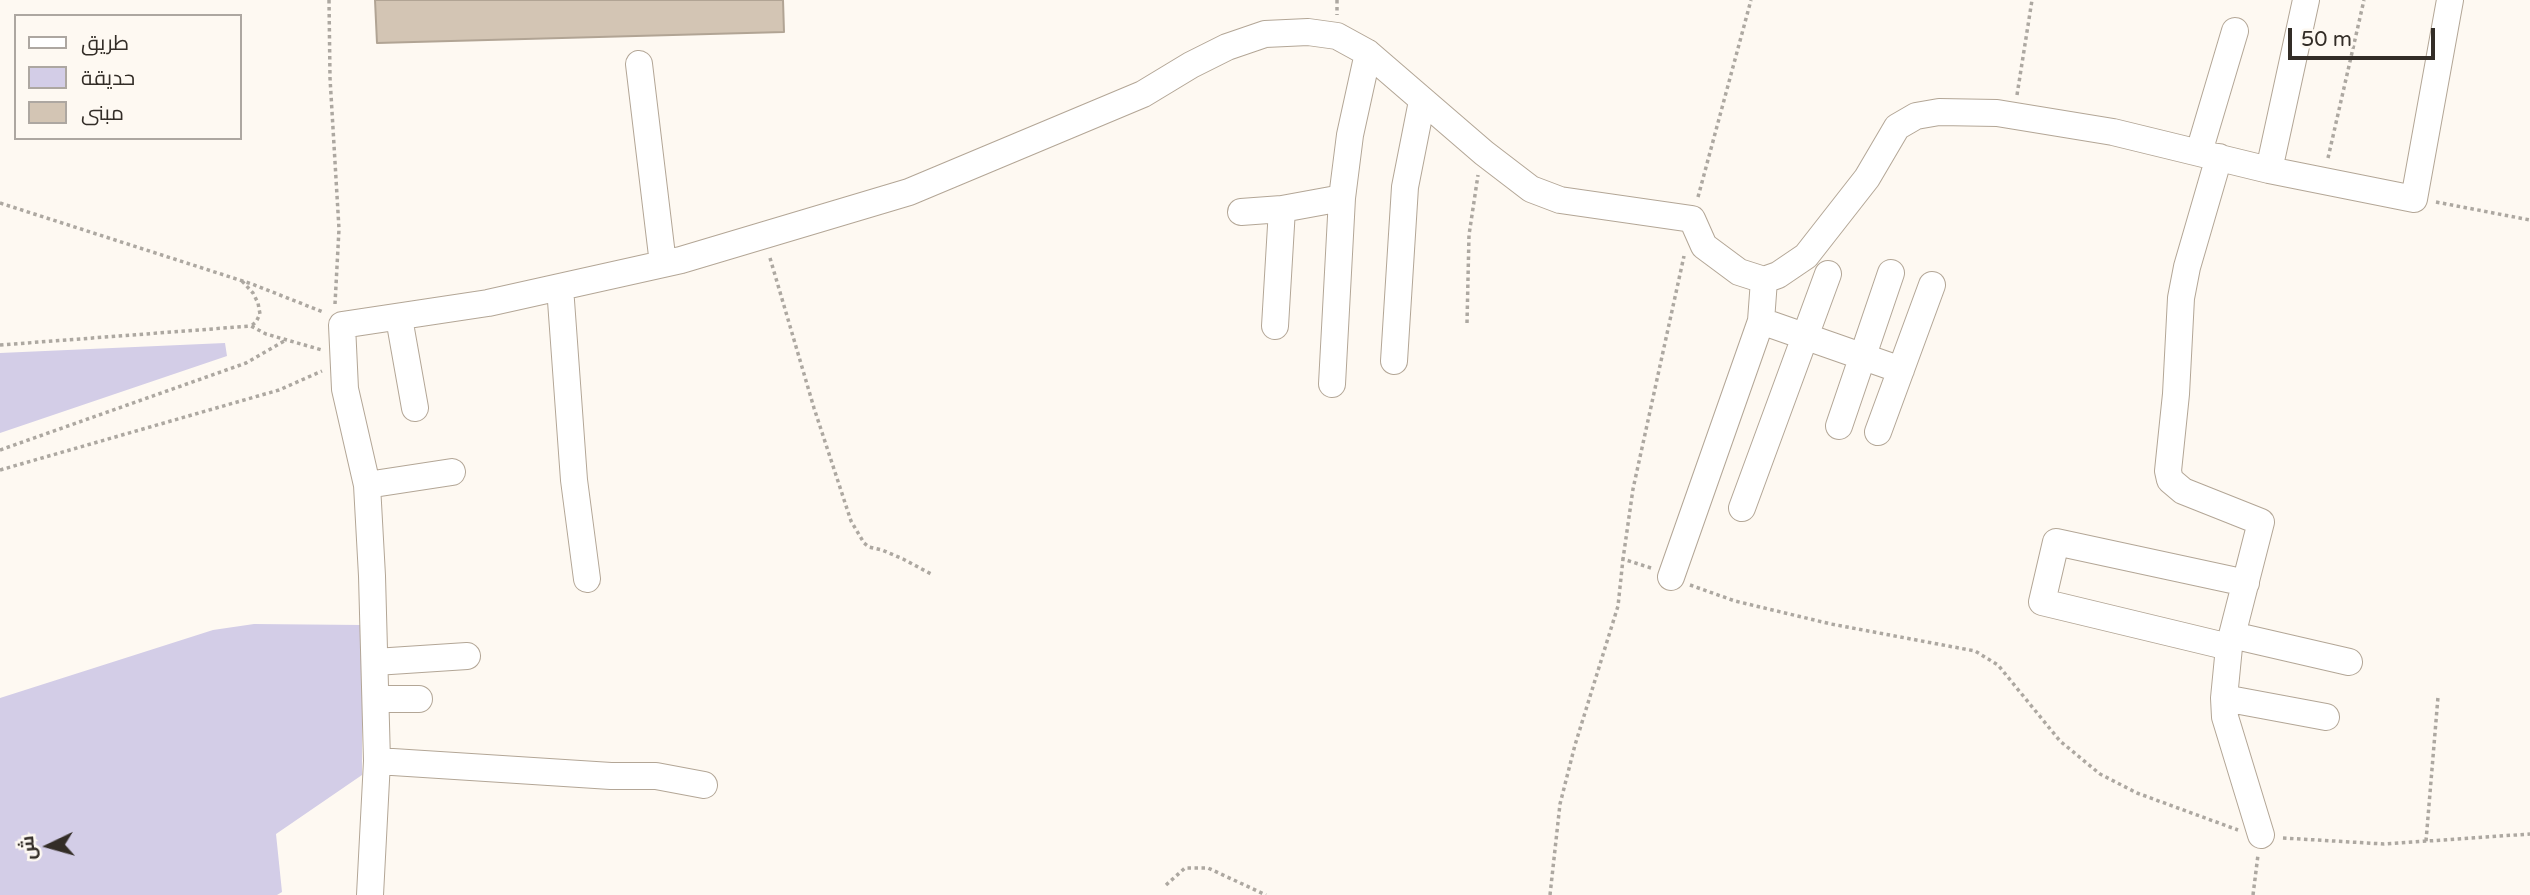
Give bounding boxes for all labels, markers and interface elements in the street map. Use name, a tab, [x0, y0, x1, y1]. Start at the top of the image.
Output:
legend	[14, 14, 242, 140]
scale bar	[2292, 14, 2439, 58]
text: 50 m	[2301, 27, 2352, 52]
text: طريق	[81, 31, 129, 56]
text: حديقة	[81, 66, 135, 91]
text: مبنى	[81, 101, 124, 126]
north arrow	[14, 811, 84, 881]
text: ش	[16, 835, 40, 861]

